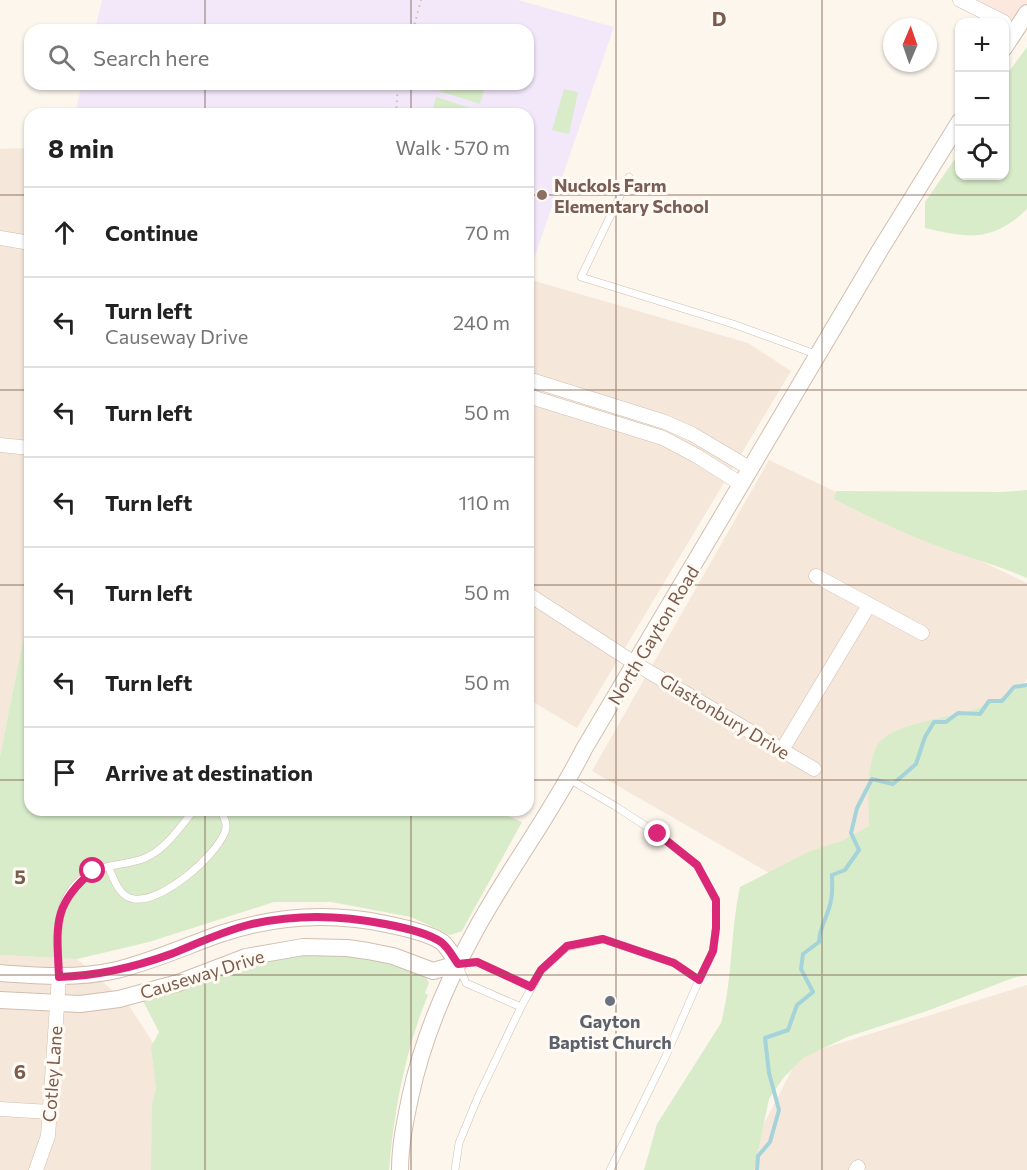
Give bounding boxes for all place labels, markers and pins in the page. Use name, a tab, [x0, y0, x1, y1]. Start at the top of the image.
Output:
place label: Nuckols Farm Elementary School	[554, 174, 709, 217]
marker: Nuckols Farm Elementary School	[535, 188, 549, 202]
marker: Gayton Baptist Church	[603, 994, 617, 1008]
place label: Gayton Baptist Church	[548, 1010, 672, 1053]

